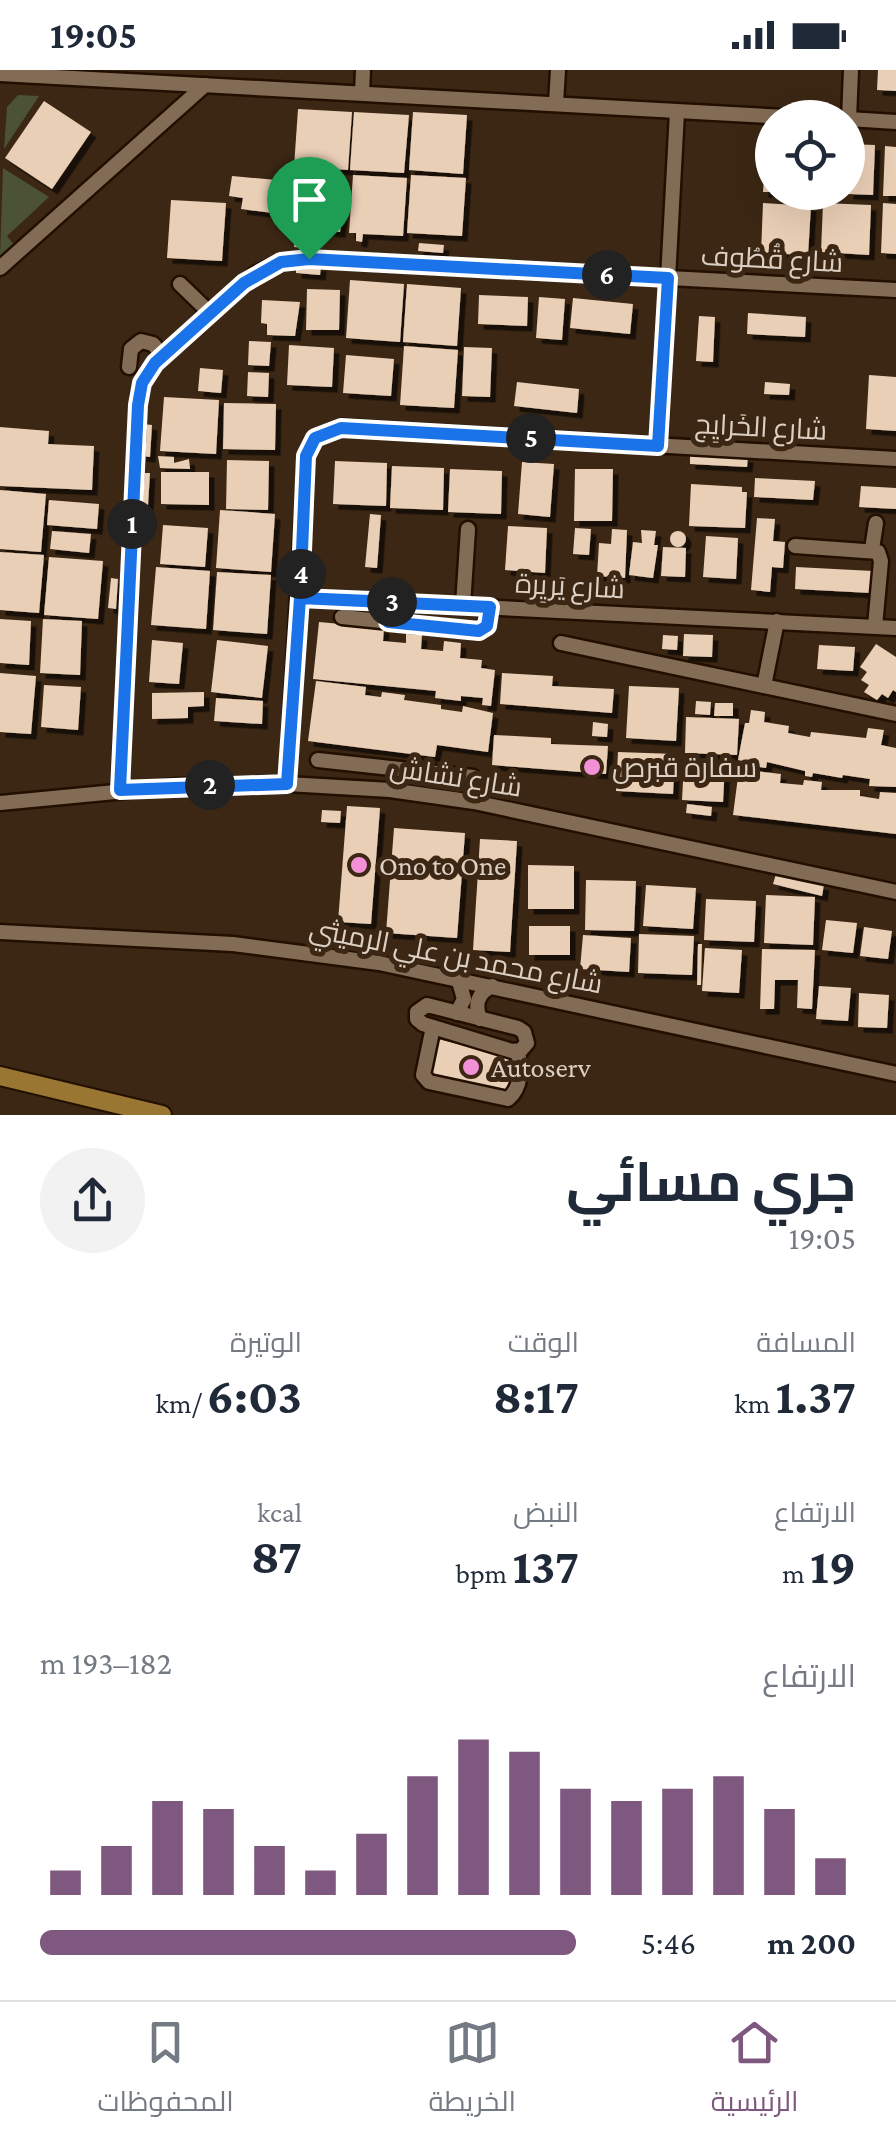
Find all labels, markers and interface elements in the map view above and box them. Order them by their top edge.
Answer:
text: 19:05 [50,14,137,56]
map controls [755,100,865,210]
button: locate [755,100,865,210]
pin [267,157,352,260]
icon: arrive [282,172,337,227]
street label: شارع قُطُوف [700,239,844,281]
pin: 6 [582,250,632,300]
text: 6 [599,259,615,290]
street label: شارع الخَرايِج [694,408,828,449]
pin: 5 [506,413,556,463]
text: 5 [524,422,538,453]
pin: 1 [107,499,157,549]
text: 1 [127,508,137,539]
pin: 4 [276,549,326,599]
text: 4 [293,558,309,589]
street label: شارع يَريِرة [514,568,626,608]
pin: 3 [367,577,417,627]
text: 3 [385,586,399,617]
street label: شارع نشاش [387,751,524,806]
place label: سفارة قبرص [612,752,757,784]
marker: سفارة قبرص [581,756,603,778]
pin: 2 [185,760,235,810]
text: 2 [203,769,217,800]
place label: Ono to One [379,850,506,881]
marker: Ono to One [348,854,370,876]
street label: شارع محمد بن علي الرميثي [306,912,605,1006]
place label: Autoserv [491,1052,592,1083]
marker: Autoserv [460,1056,482,1078]
button: share [40,1148,145,1253]
text: جري مسائي [566,1152,856,1213]
text: 19:05 [789,1220,856,1256]
text: الوتيرة [230,1327,302,1358]
text: الوقت [508,1327,579,1358]
text: المسافة [756,1327,856,1358]
text: 6:03 [207,1368,302,1424]
text: 8:17 [493,1368,579,1424]
text: 1.37 [775,1368,856,1424]
text: /km [156,1388,207,1419]
text: km [734,1388,775,1419]
text: kcal [257,1497,302,1528]
text: النبض [513,1497,579,1528]
text: الارتفاع [774,1497,856,1528]
text: 87 [251,1528,302,1584]
text: 137 [512,1538,579,1594]
text: 19 [810,1538,856,1594]
text: bpm [456,1558,512,1589]
text: m [782,1558,810,1589]
text: 182–193 m [40,1645,172,1681]
text: الارتفاع [762,1658,856,1694]
text: 5:46 [641,1925,696,1961]
text: 200 m [768,1925,856,1961]
tab: المحفوظات [97,2015,234,2127]
tab: الخريطة [429,2015,516,2127]
tab: الرئيسية [711,2015,799,2127]

